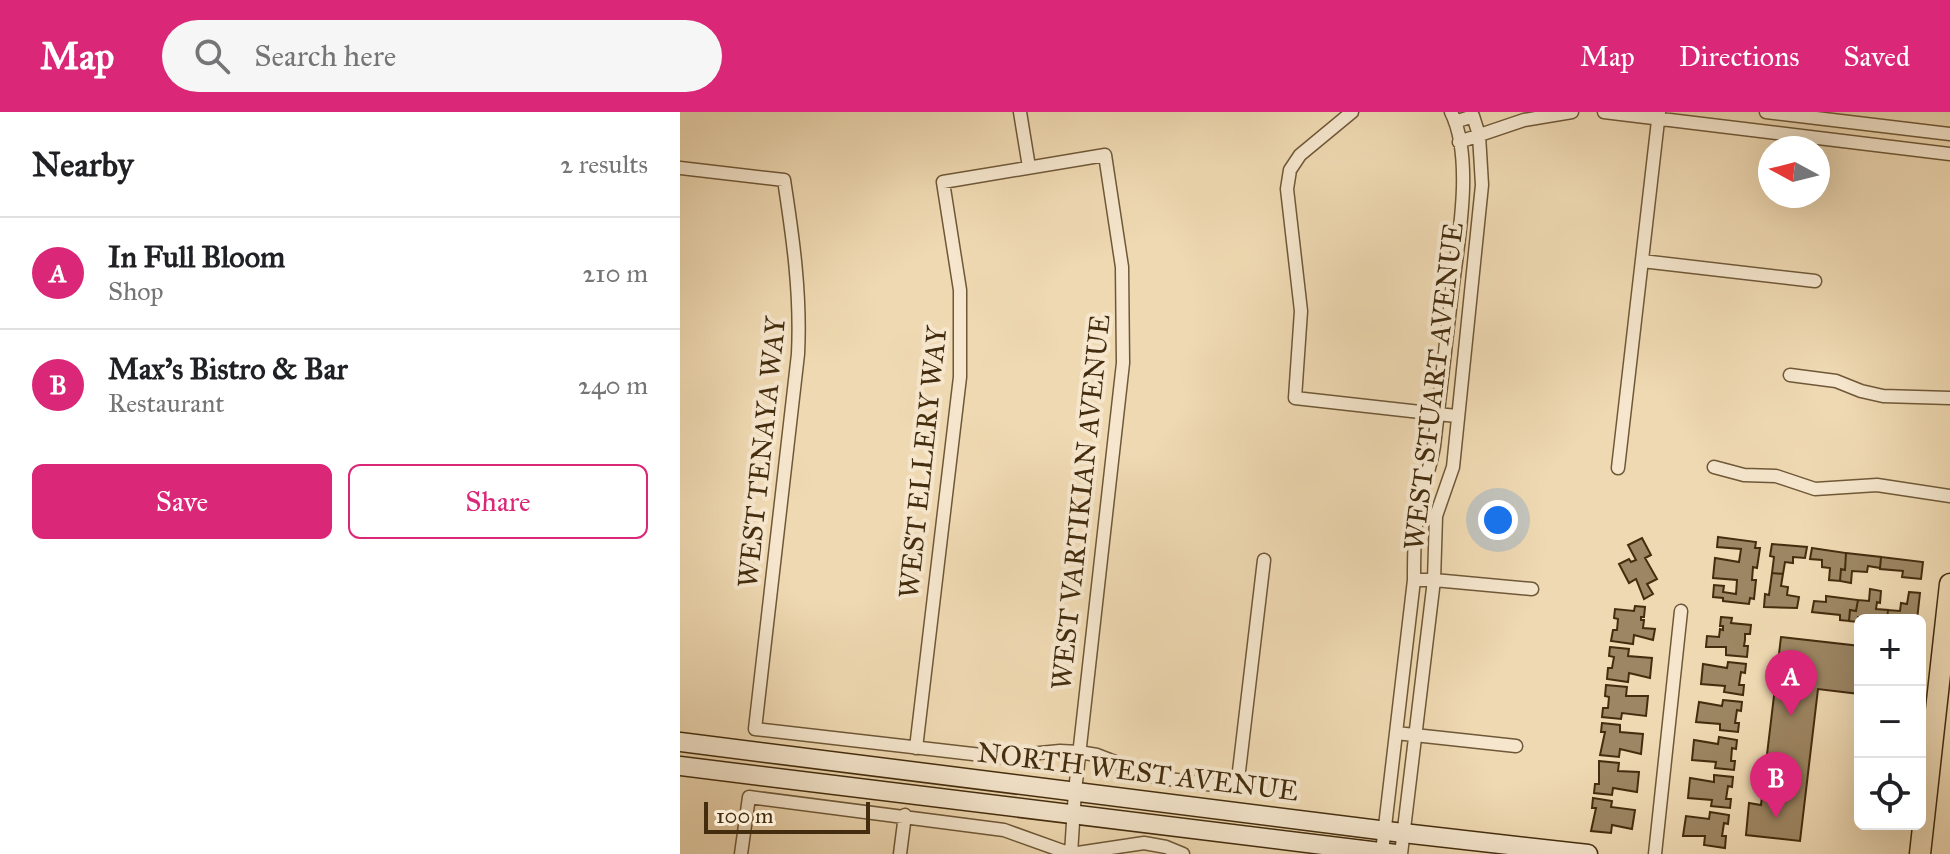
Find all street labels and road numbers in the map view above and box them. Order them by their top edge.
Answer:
street label: WEST STUART AVENUE [1396,220,1471,552]
street label: WEST VARTIKIAN AVENUE [1043,312,1118,692]
street label: WEST TENAYA WAY [730,314,793,589]
street label: WEST ELLERY WAY [891,323,954,600]
street label: NORTH WEST AVENUE [975,734,1301,809]

